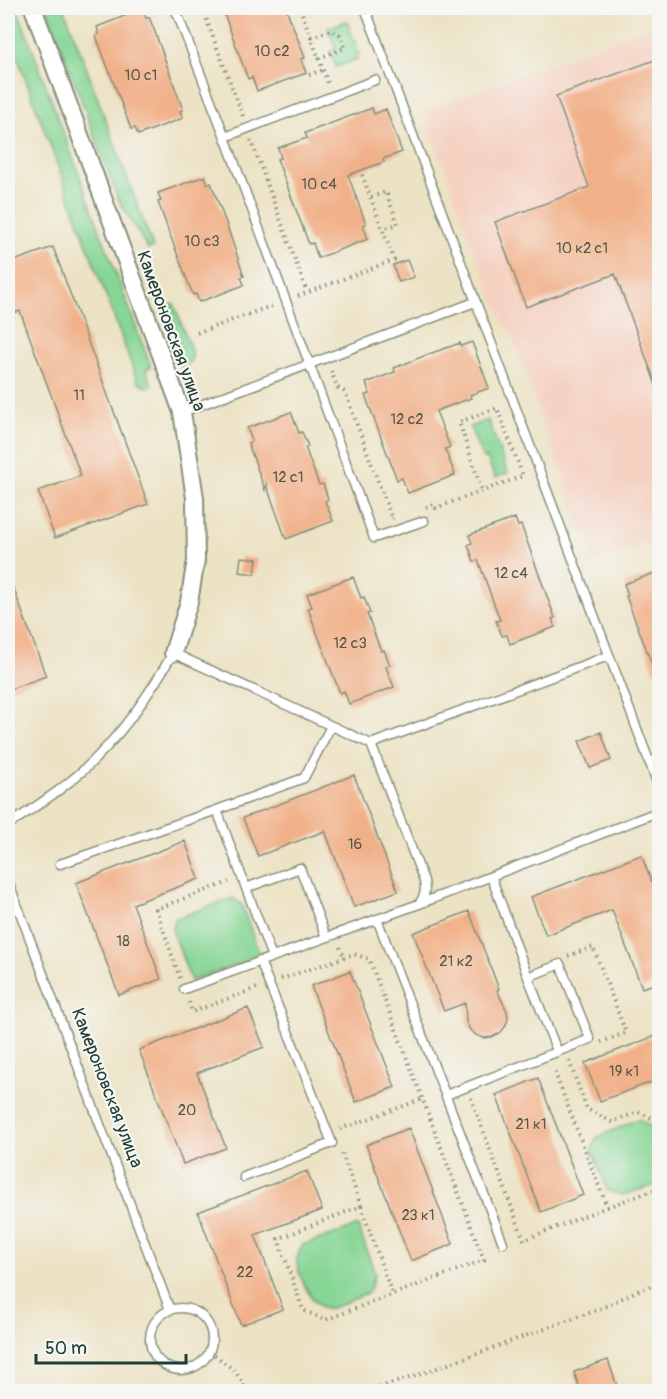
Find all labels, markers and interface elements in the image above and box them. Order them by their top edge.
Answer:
house number: 10 с2 [254,42,290,61]
house number: 10 с1 [125,66,157,85]
house number: 10 с4 [301,175,337,194]
house number: 10 с3 [184,232,220,251]
house number: 10 к2 с1 [556,239,608,258]
street label: Камероновская улица [131,248,211,414]
house number: 11 [73,386,85,405]
house number: 12 с2 [390,410,424,429]
house number: 12 с1 [273,468,304,487]
house number: 12 с4 [494,564,528,583]
house number: 12 с3 [333,634,367,653]
house number: 16 [348,835,362,854]
house number: 18 [116,932,130,951]
house number: 21 к2 [439,952,473,971]
street label: Камероновская улица [66,1005,148,1171]
house number: 19 к1 [609,1062,639,1081]
house number: 20 [178,1101,196,1120]
house number: 21 к1 [515,1115,547,1134]
house number: 23 к1 [401,1206,435,1225]
house number: 22 [237,1263,253,1282]
scale bar [36,1327,186,1365]
text: 50 m [45,1337,87,1360]

